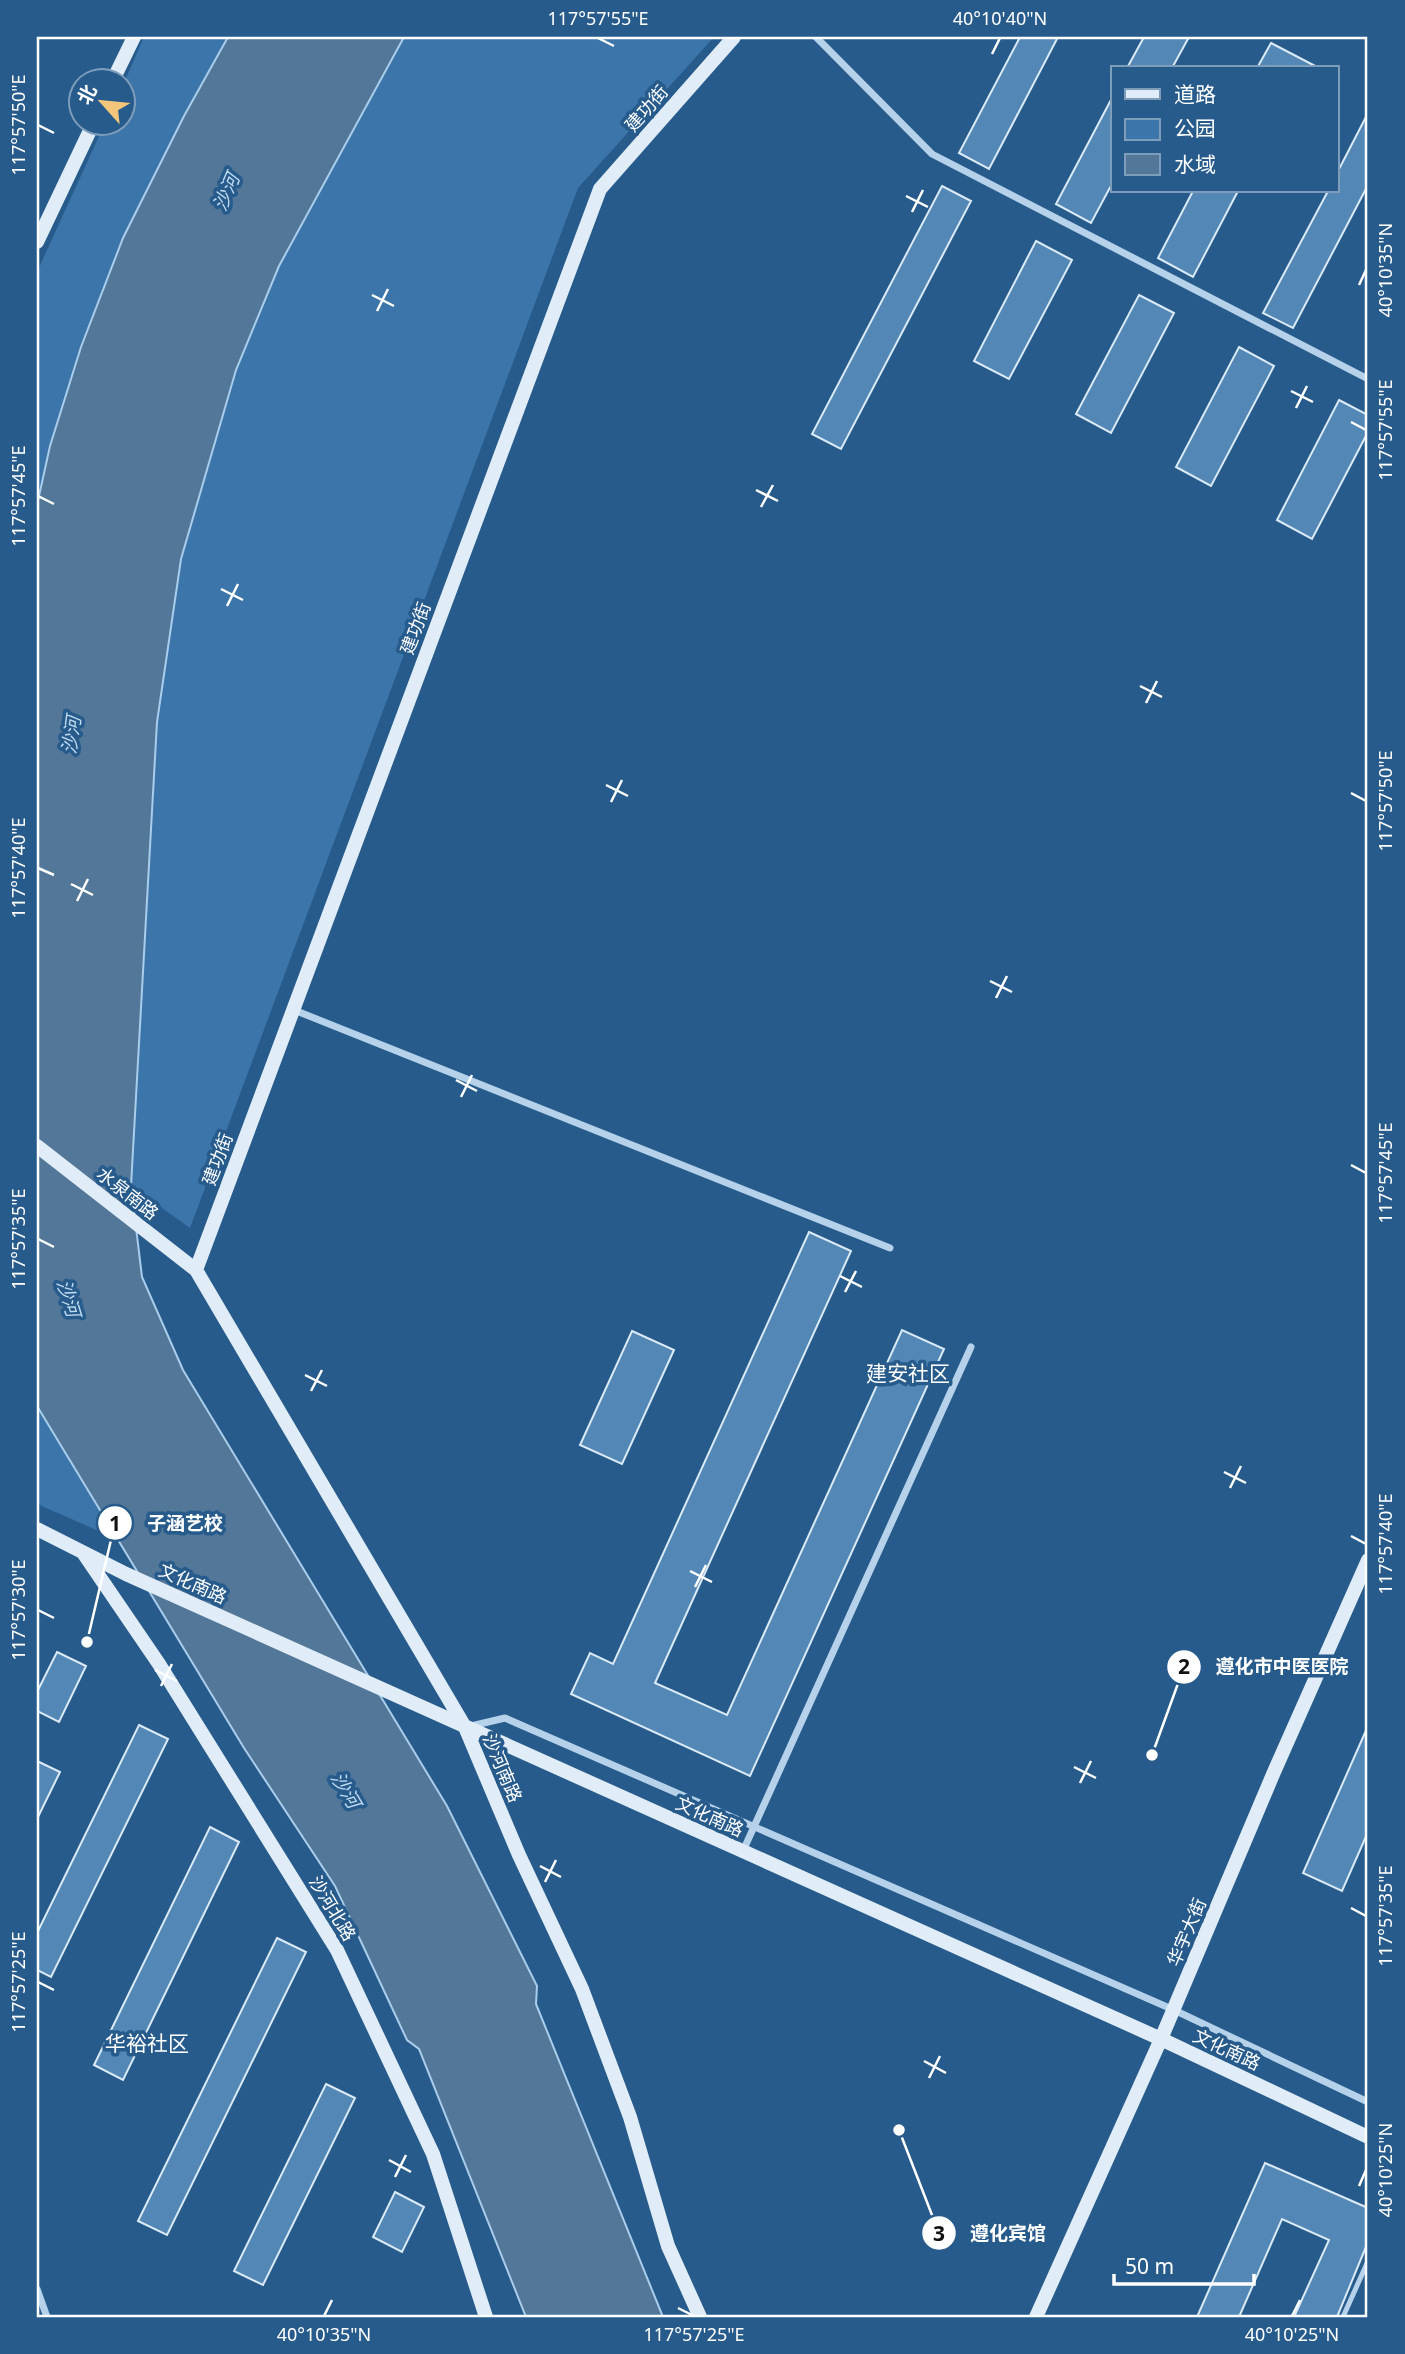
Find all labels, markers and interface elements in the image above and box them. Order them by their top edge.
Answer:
text: 117°57'55"E [547,6,649,30]
text: 40°10'40"N [953,6,1047,30]
north arrow [66,66,136,136]
legend [1111,66,1338,192]
text: 117°57'50"E [6,74,30,176]
text: 北 [71,80,103,109]
street label: 建功街 [619,80,673,136]
text: 道路 [1174,80,1216,108]
text: 公园 [1174,114,1216,142]
text: 水域 [1174,150,1216,178]
water label: 沙河 [207,166,247,215]
text: 40°10'35"N [1373,223,1397,317]
text: 117°57'55"E [1373,379,1397,481]
text: 117°57'45"E [6,445,30,547]
street label: 建功街 [394,599,436,657]
water label: 沙河 [55,710,87,756]
text: 117°57'50"E [1373,750,1397,852]
text: 117°57'40"E [6,817,30,919]
text: 117°57'45"E [1373,1122,1397,1224]
street label: 建功街 [196,1130,238,1188]
street label: 水泉南路 [92,1161,164,1225]
text: 117°57'35"E [6,1188,30,1290]
water label: 沙河 [51,1276,88,1324]
district label: 建安社区 [866,1359,950,1387]
text: 117°57'40"E [1373,1493,1397,1595]
callout: 子涵艺校 [98,1503,237,1543]
text: 1 [109,1509,121,1537]
text: 子涵艺校 [147,1510,223,1536]
street label: 文化南路 [155,1557,231,1609]
text: 117°57'30"E [6,1559,30,1661]
callout: 遵化市中医医院 [1167,1647,1363,1687]
text: 2 [1178,1652,1190,1680]
text: 遵化市中医医院 [1215,1653,1349,1679]
street label: 沙河南路 [478,1730,528,1806]
water label: 沙河 [325,1767,369,1816]
street label: 文化南路 [672,1790,748,1842]
text: 117°57'35"E [1373,1865,1397,1967]
street label: 沙河北路 [304,1871,362,1945]
street label: 华宇大街 [1161,1894,1211,1970]
text: 117°57'25"E [6,1931,30,2033]
street label: 文化南路 [1189,2023,1265,2075]
district label: 华裕社区 [105,2029,189,2057]
text: 40°10'25"N [1373,2123,1397,2217]
callout: 遵化宾馆 [921,2213,1060,2253]
text: 3 [933,2219,945,2247]
text: 遵化宾馆 [970,2220,1046,2246]
scale bar [1114,2242,1254,2286]
text: 50 m [1125,2252,1174,2280]
text: 40°10'35"N [277,2322,371,2346]
text: 117°57'25"E [643,2322,745,2346]
text: 40°10'25"N [1245,2322,1339,2346]

